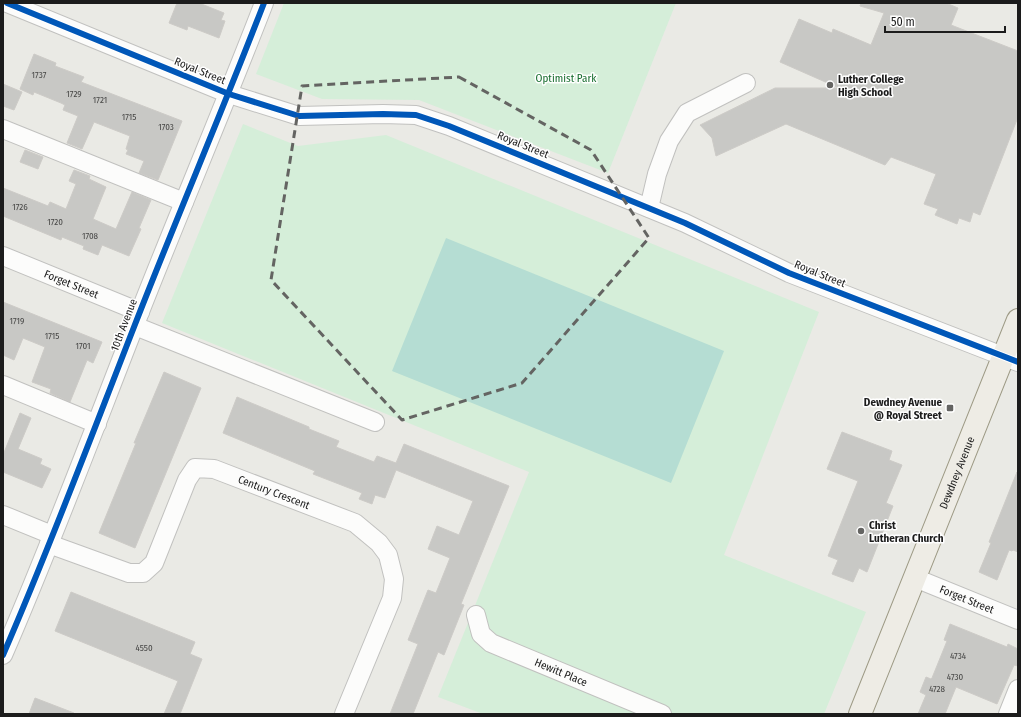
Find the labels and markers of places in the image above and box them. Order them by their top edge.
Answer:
place label: Luther College High School [838,73,904,99]
marker: Luther College High School [825,80,835,90]
place label: Dewdney Avenue @ Royal Street [864,396,942,422]
marker: Dewdney Avenue @ Royal Street [945,403,955,413]
place label: Christ Lutheran Church [869,519,944,545]
marker: Christ Lutheran Church [856,526,866,536]

